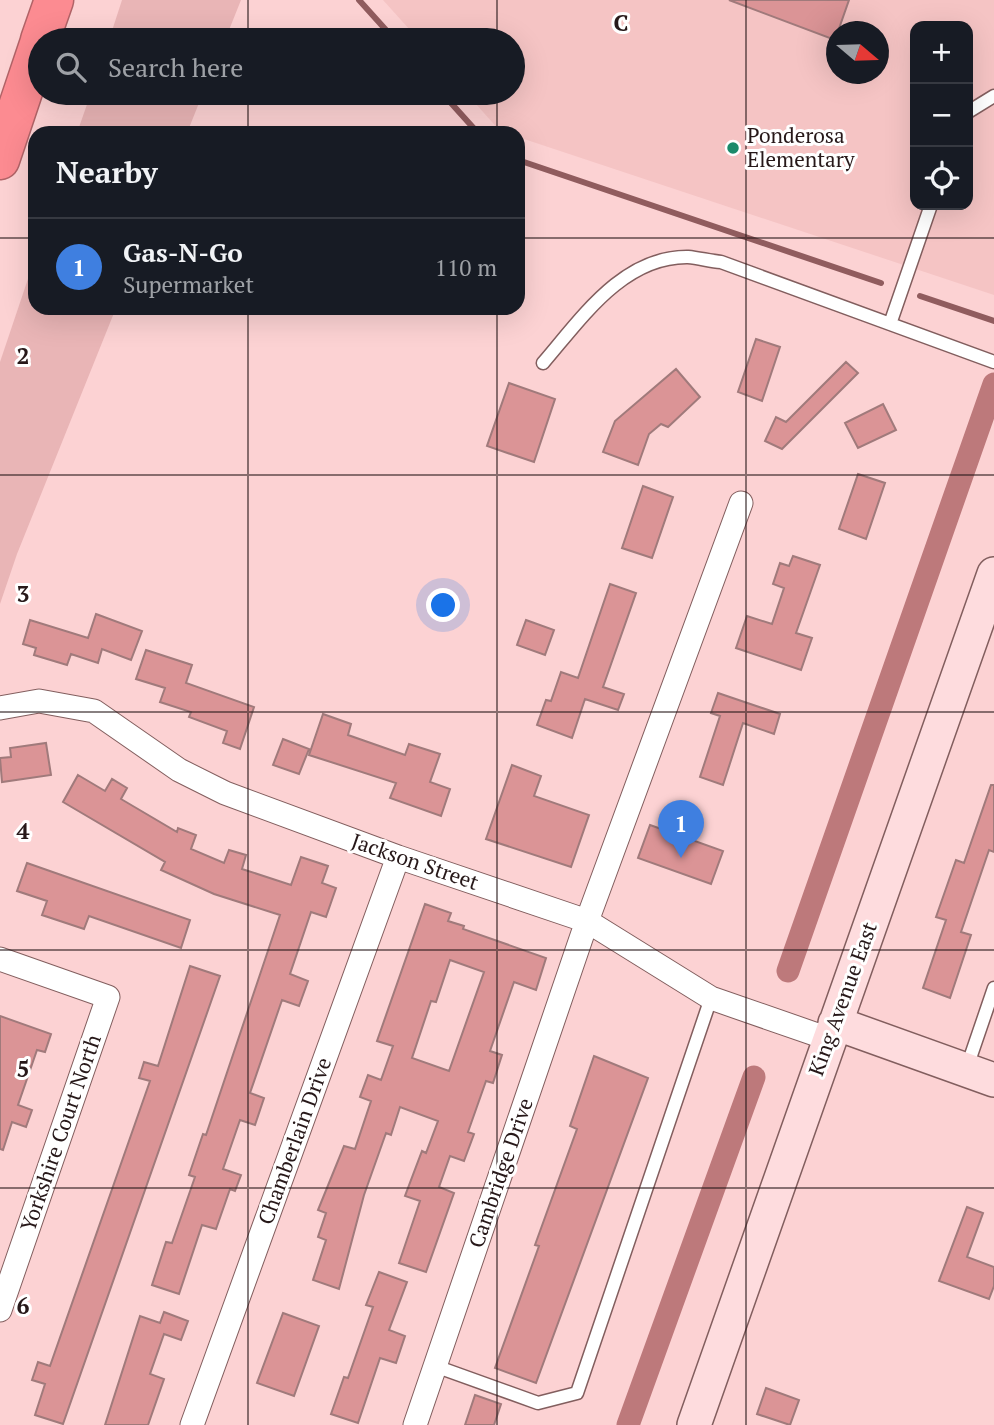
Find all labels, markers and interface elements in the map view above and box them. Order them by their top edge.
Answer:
text: C [614,7,629,38]
north arrow [826,21,889,84]
map controls [910,21,973,210]
button: + [910,21,973,84]
search box [28,28,525,105]
icon: search [52,48,90,86]
text: Search here [108,50,243,84]
button: − [910,84,973,147]
place label: Ponderosa Elementary [747,121,855,173]
marker: Ponderosa Elementary [725,140,741,156]
button: locate [910,147,973,210]
text: Nearby [56,152,158,192]
text: Gas-N-Go [123,235,243,269]
text: 1 [73,252,86,283]
text: 110 m [435,252,497,283]
text: Supermarket [123,269,254,300]
text: 2 [17,340,30,371]
text: 3 [17,578,30,609]
your location [426,588,460,622]
pin: 1 [658,800,704,858]
text: 4 [17,815,30,846]
street label: Jackson Street [348,826,483,896]
street label: King Avenue East [801,918,883,1079]
street label: Yorkshire Court North [13,1031,107,1235]
text: 5 [17,1053,30,1084]
street label: Chamberlain Drive [251,1053,337,1228]
street label: Cambridge Drive [461,1094,539,1251]
text: 6 [17,1290,30,1321]

